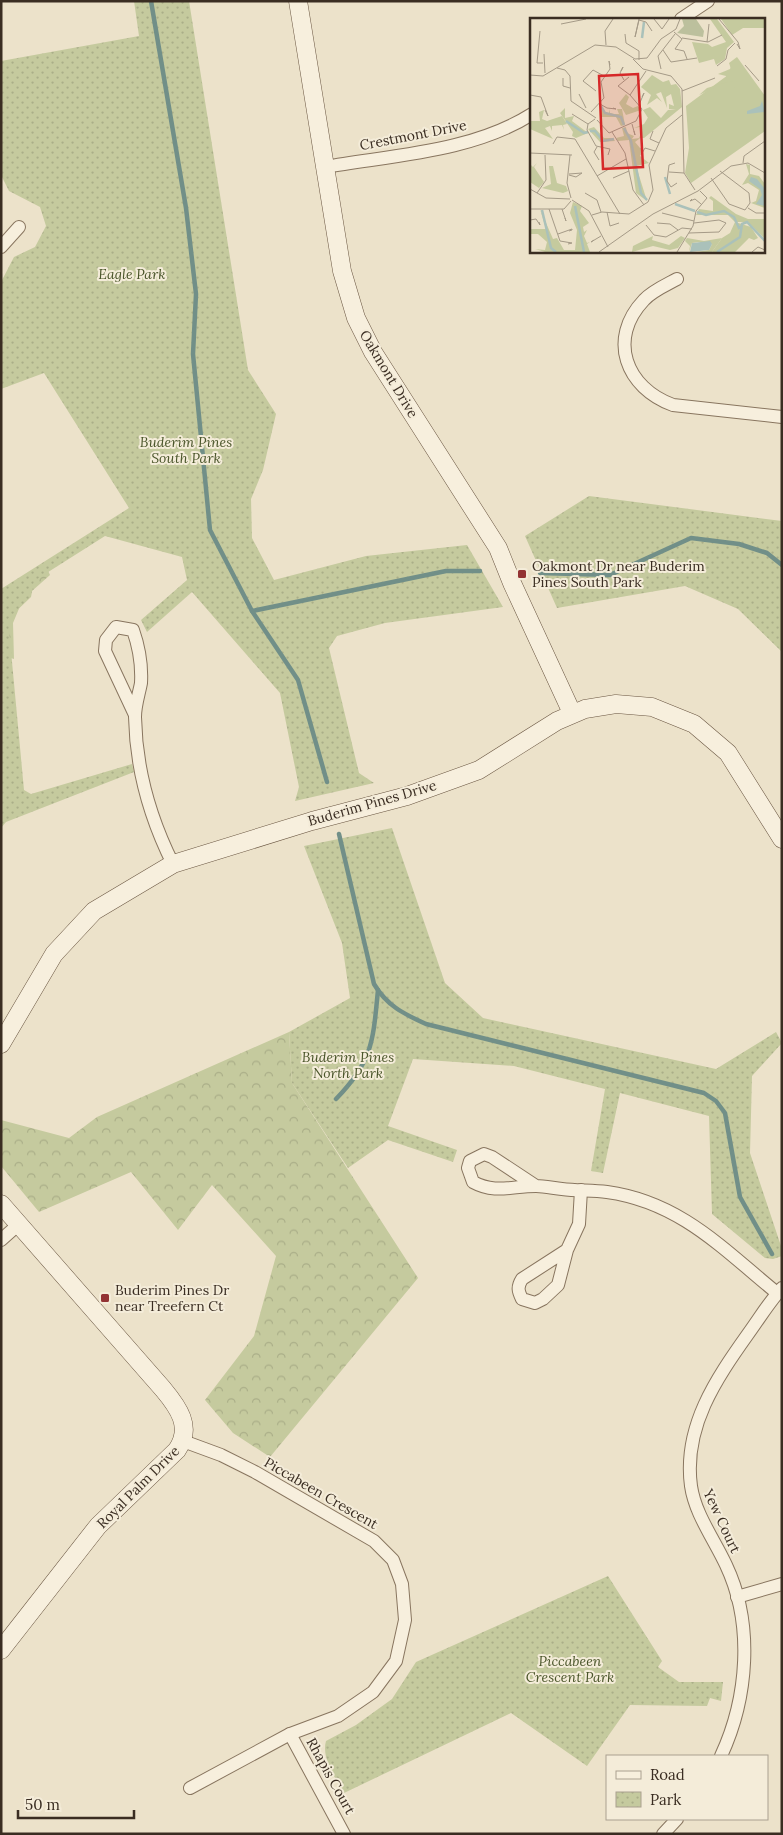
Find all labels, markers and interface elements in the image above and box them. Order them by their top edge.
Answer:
inset map [530,18,766,252]
street label: Crestmont Drive [358,116,468,154]
park label: Eagle Park [98,265,166,283]
street label: Oakmont Drive [356,327,422,421]
park label: Buderim Pines South Park [140,433,232,467]
place label: Oakmont Dr near Buderim Pines South Park [532,557,705,591]
marker: Oakmont Dr near Buderim Pines South Park [516,568,528,580]
street label: Buderim Pines Drive [306,776,439,830]
park label: Buderim Pines North Park [302,1048,394,1082]
place label: Buderim Pines Dr near Treefern Ct [115,1281,229,1315]
marker: Buderim Pines Dr near Treefern Ct [99,1292,111,1304]
street label: Royal Palm Drive [93,1442,183,1532]
street label: Piccabeen Crescent [261,1453,382,1533]
street label: Yew Court [699,1485,745,1556]
park label: Piccabeen Crescent Park [526,1652,614,1686]
street label: Rhapis Court [303,1735,360,1818]
legend [606,1755,768,1820]
text: Road [650,1765,685,1784]
scale bar [18,1788,134,1820]
text: Park [650,1790,681,1809]
text: 50 m [25,1795,60,1814]

